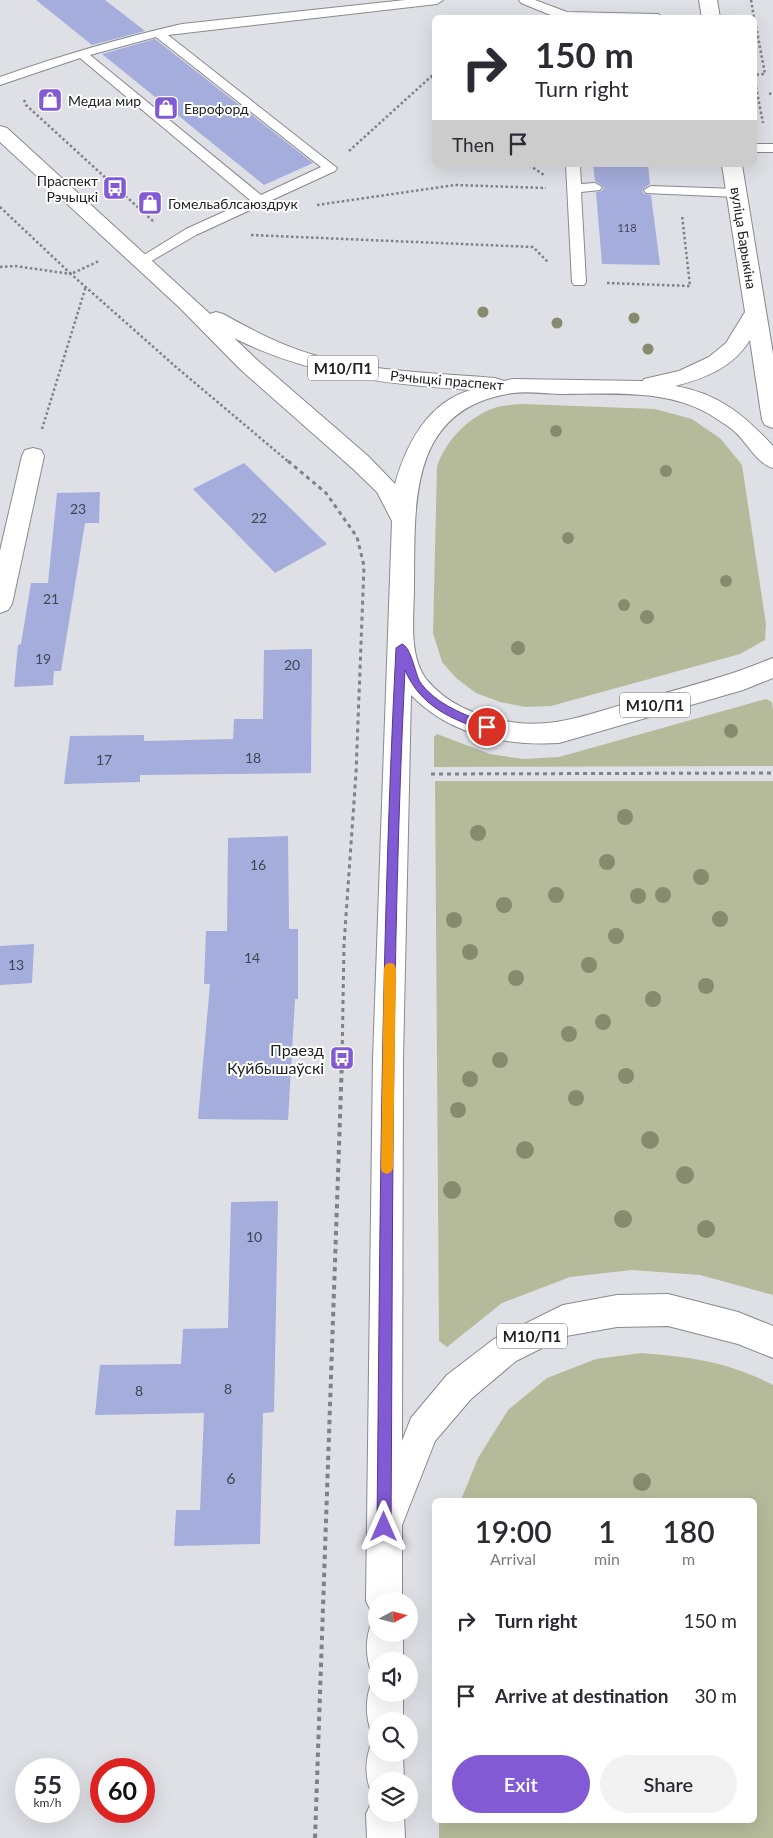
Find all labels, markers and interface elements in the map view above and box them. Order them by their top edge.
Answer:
text: 150 m [535,33,634,75]
icon: right [452,35,517,100]
text: Turn right [535,75,629,102]
shop icon: Медиа мир [37,87,63,113]
place label: Медиа мир [68,92,141,109]
shop icon: Еврофорд [153,95,179,121]
place label: Еврофорд [184,100,249,117]
icon: arrive [504,130,532,158]
text: Then [452,133,494,156]
place label: Праспект Рэчыцкі [37,172,98,205]
bus stop icon: Праспект Рэчыцкі [102,175,128,201]
street label: вуліца Барыкіна [728,186,760,290]
shop icon: Гомельаблсаюздрук [137,190,163,216]
place label: Гомельаблсаюздрук [168,195,299,212]
house number: 118 [617,221,637,234]
road number: М10/П1 [308,356,378,380]
street label: Рэчыцкі праспект [389,367,505,393]
house number: 23 [70,500,86,517]
house number: 22 [251,509,267,526]
house number: 21 [43,590,59,607]
house number: 19 [35,650,51,667]
house number: 20 [284,656,300,673]
road number: М10/П1 [620,692,690,718]
pin [466,706,508,748]
icon: arrive [473,713,501,741]
house number: 18 [245,749,261,766]
house number: 17 [96,751,112,768]
house number: 16 [250,856,266,873]
house number: 14 [244,949,260,966]
house number: 13 [8,956,24,973]
place label: Праезд Куйбышаўскі [227,1040,324,1077]
bus stop icon: Праезд Куйбышаўскі [329,1045,355,1071]
house number: 10 [246,1228,262,1245]
road number: М10/П1 [497,1324,567,1348]
house number: 8 [224,1380,232,1397]
house number: 8 [135,1382,143,1399]
house number: 6 [226,1468,236,1487]
position arrow [357,1500,409,1552]
text: 19:00 [474,1513,552,1549]
text: 1 [598,1513,616,1549]
text: 180 [662,1513,715,1549]
text: Arrival [490,1549,536,1568]
text: min [594,1549,620,1568]
text: m [682,1549,695,1568]
north arrow [368,1592,418,1642]
map controls [368,1592,418,1822]
icon: right [452,1607,480,1635]
text: Turn right [495,1609,577,1632]
text: 150 m [683,1609,737,1632]
button: sound [368,1652,418,1702]
icon: arrive [452,1682,480,1710]
text: Arrive at destination [495,1684,668,1707]
text: 30 m [694,1684,737,1707]
button: search [368,1712,418,1762]
button: Exit [452,1755,590,1813]
button: Share [600,1755,737,1813]
speed limit sign: 60 [90,1758,155,1823]
text: 55 [33,1769,62,1799]
button: layers [368,1772,418,1822]
text: km/h [33,1795,62,1810]

